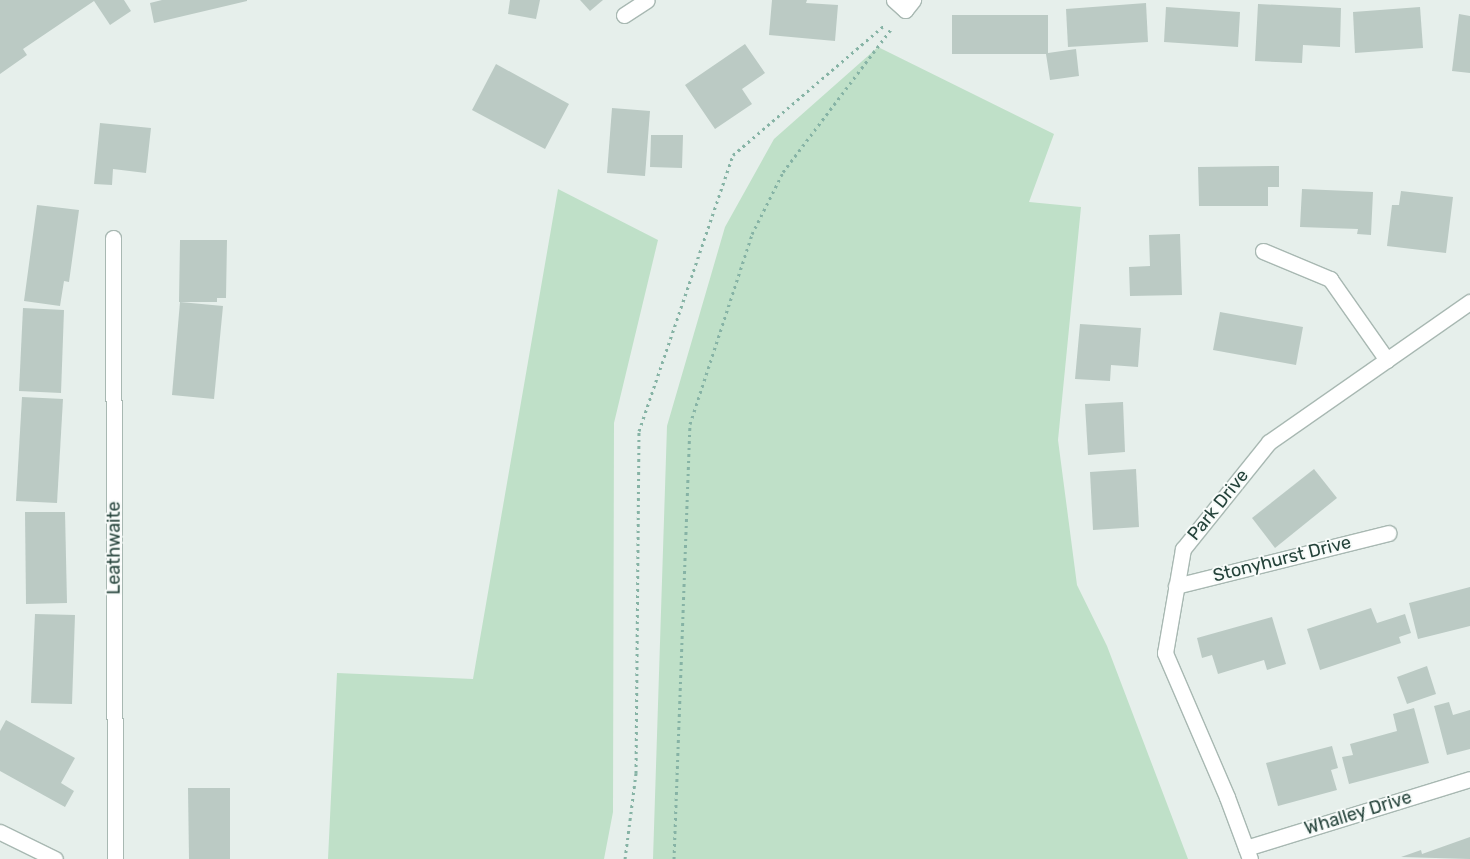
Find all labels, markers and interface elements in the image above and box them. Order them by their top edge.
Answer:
street label: Park Drive [1183,465,1253,545]
street label: Leathwaite [103,501,125,595]
street label: Stonyhurst Drive [1211,531,1353,587]
street label: Whalley Drive [1302,786,1414,840]

